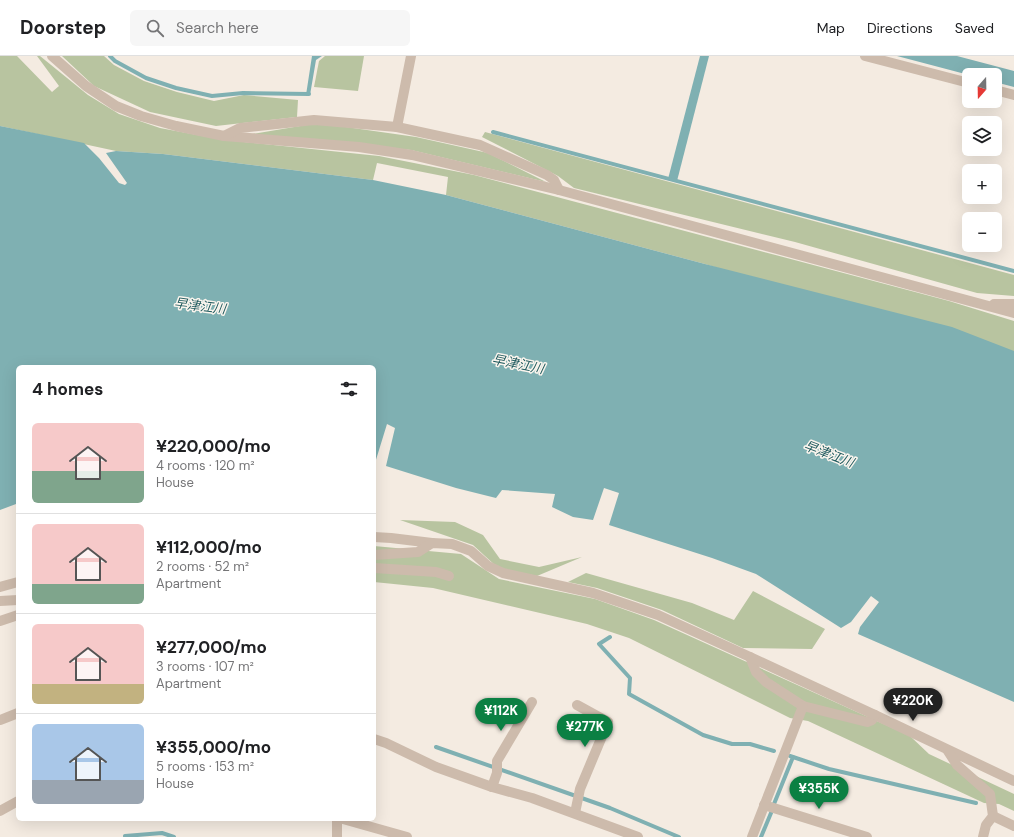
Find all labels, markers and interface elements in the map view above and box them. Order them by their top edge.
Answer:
search box [130,10,410,46]
text: Doorstep [20,15,106,40]
icon: search [144,17,166,39]
text: Search here [176,18,259,38]
text: Map [817,19,845,37]
text: Directions [867,19,933,37]
text: Saved [955,19,994,37]
north arrow [962,68,1002,108]
map controls [962,68,1002,252]
button: layers [962,116,1002,156]
button: + [962,164,1002,204]
button: − [962,212,1002,252]
water label: 早津江川 [173,294,229,318]
water label: 早津江川 [491,351,547,378]
text: 4 homes [32,378,103,400]
icon: filters [338,378,360,400]
text: ¥220,000/mo [156,435,271,457]
water label: 早津江川 [802,437,858,472]
icon: home [64,439,112,487]
text: 4 rooms · 120 m² [156,457,255,474]
text: House [156,474,194,491]
text: ¥112,000/mo [156,536,262,558]
icon: home [64,540,112,588]
text: 2 rooms · 52 m² [156,558,249,575]
text: Apartment [156,575,221,592]
text: ¥277,000/mo [156,636,267,658]
icon: home [64,640,112,688]
text: 3 rooms · 107 m² [156,658,254,675]
text: Apartment [156,675,221,692]
pin: ¥220K [885,688,941,722]
text: ¥220K [892,692,934,709]
pin: ¥112K [473,698,529,732]
text: ¥112K [484,702,518,719]
pin: ¥277K [557,714,613,748]
text: ¥277K [566,718,604,735]
text: ¥355,000/mo [156,736,271,758]
icon: home [64,740,112,788]
text: 5 rooms · 153 m² [156,758,254,775]
text: House [156,775,194,792]
pin: ¥355K [791,776,847,810]
text: ¥355K [799,780,839,797]

